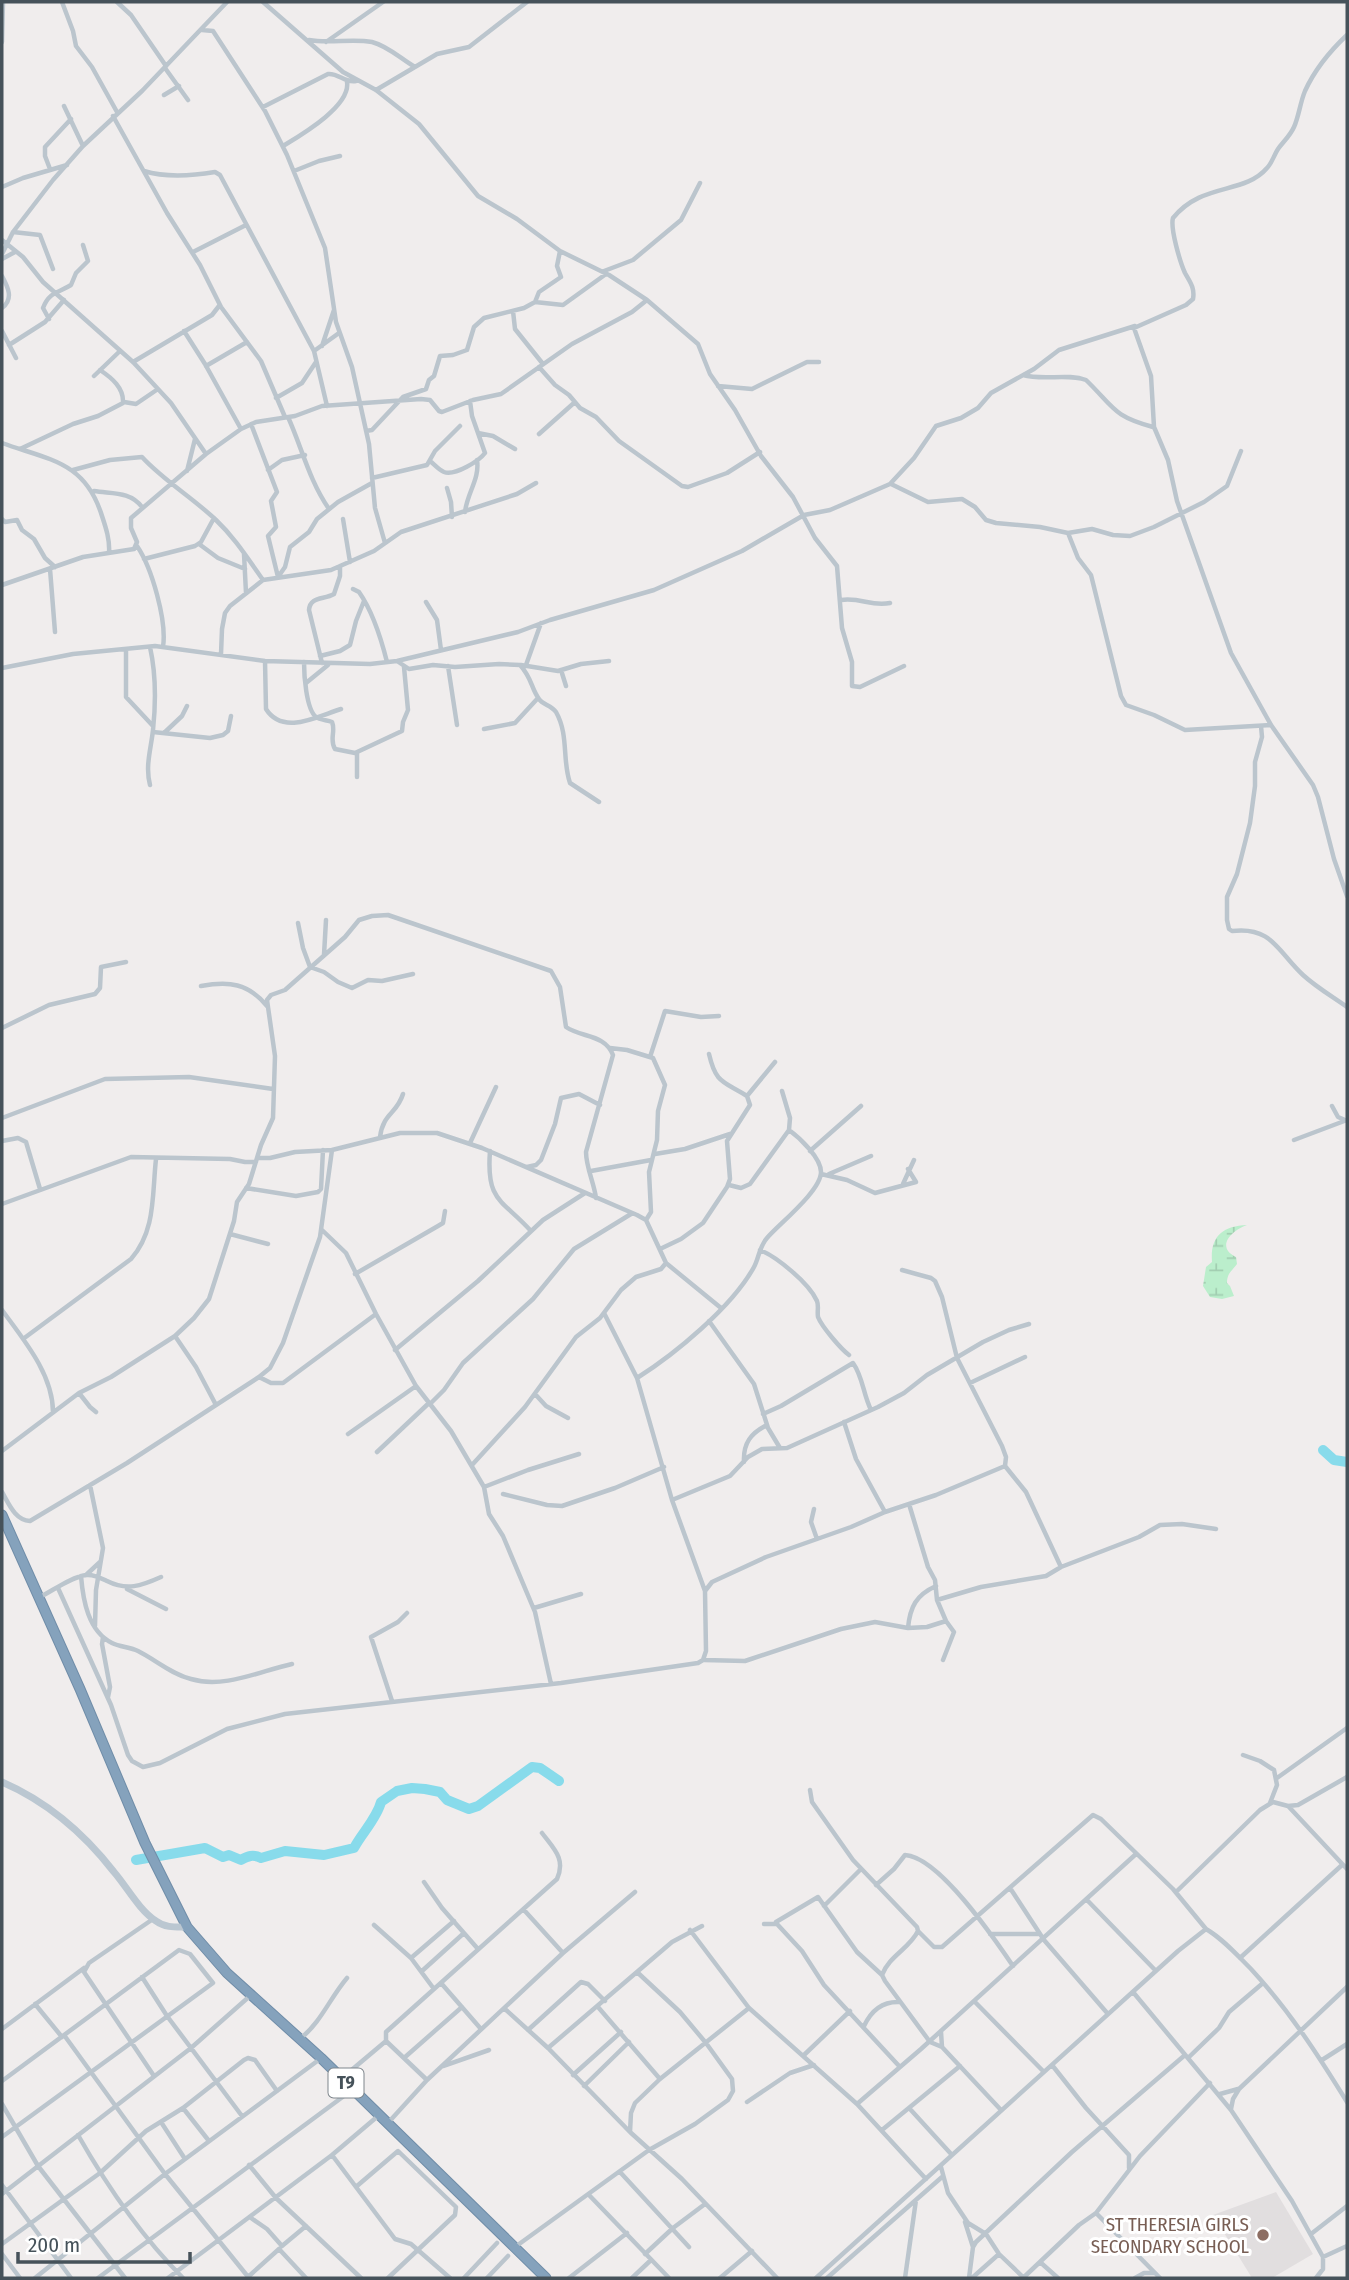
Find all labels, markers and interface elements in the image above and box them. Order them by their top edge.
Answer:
road number: T9 [328,2068,364,2098]
place label: ST THERESIA GIRLS SECONDARY SCHOOL [1091,2213,1250,2258]
scale bar [18,2220,189,2264]
marker: ST THERESIA GIRLS SECONDARY SCHOOL [1255,2227,1271,2243]
text: 200 m [28,2232,80,2258]

